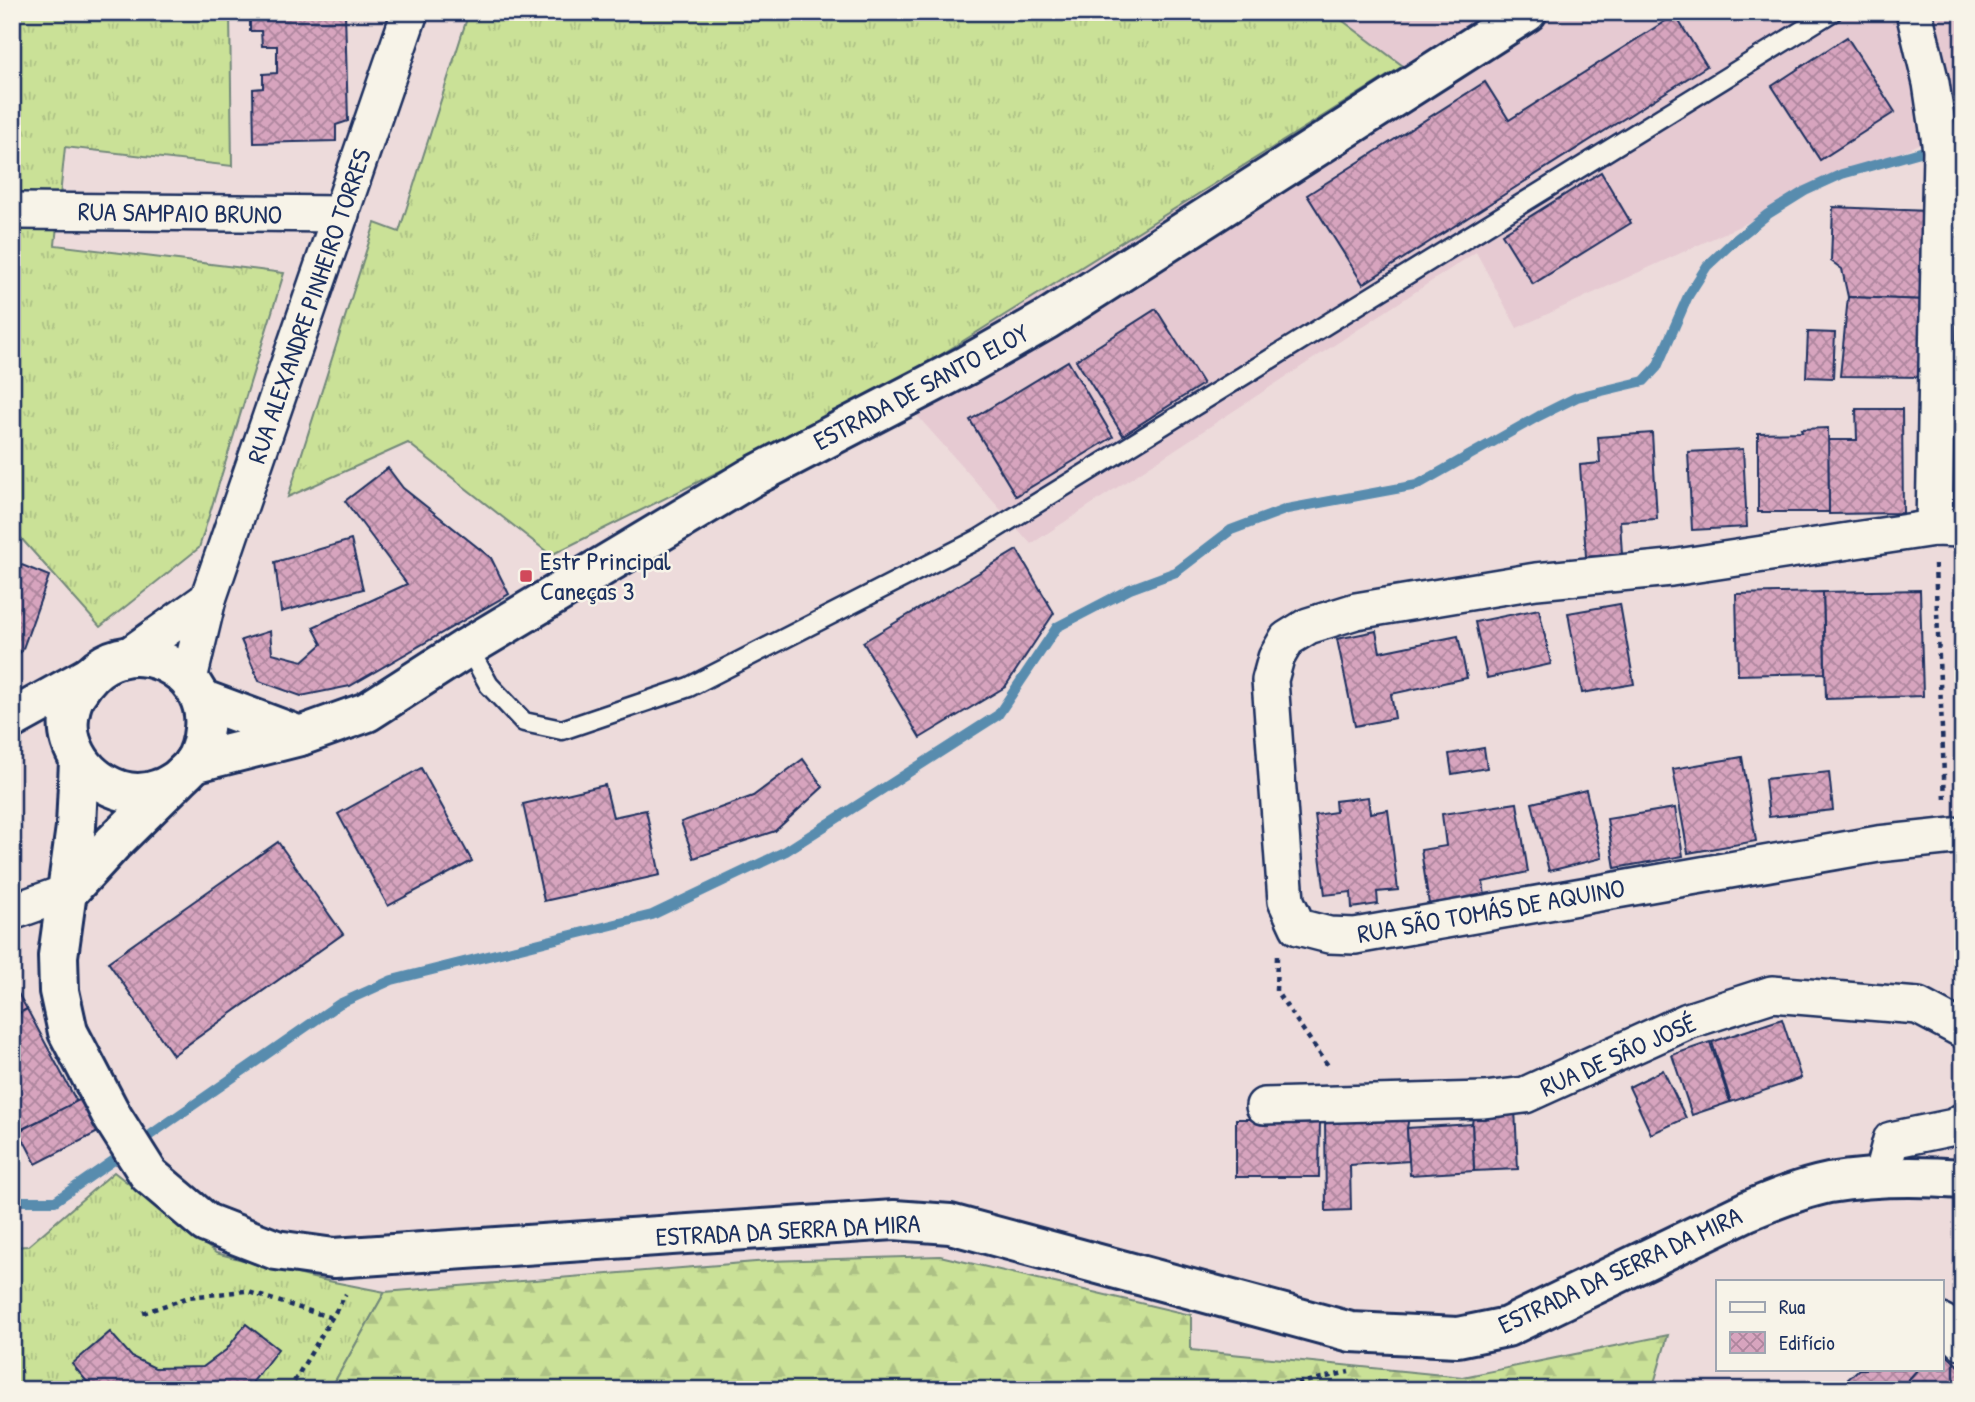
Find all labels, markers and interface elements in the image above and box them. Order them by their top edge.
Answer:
street label: RUA ALEXANDRE PINHEIRO TORRES [238,144,379,468]
street label: RUA SAMPAIO BRUNO [78,193,282,232]
street label: ESTRADA DE SANTO ELOY [807,315,1035,458]
place label: Estr Principal Caneças 3 [540,543,671,608]
marker: Estr Principal Caneças 3 [518,568,534,584]
street label: RUA SÃO TOMÁS DE AQUINO [1355,870,1627,951]
street label: RUA DE SÃO JOSÉ [1534,1004,1702,1105]
street label: ESTRADA DA SERRA DA MIRA [1492,1198,1748,1341]
street label: ESTRADA DA SERRA DA MIRA [655,1205,921,1254]
legend [1716,1280,1944,1370]
text: Rua [1779,1292,1805,1321]
text: Edifício [1779,1328,1835,1357]

